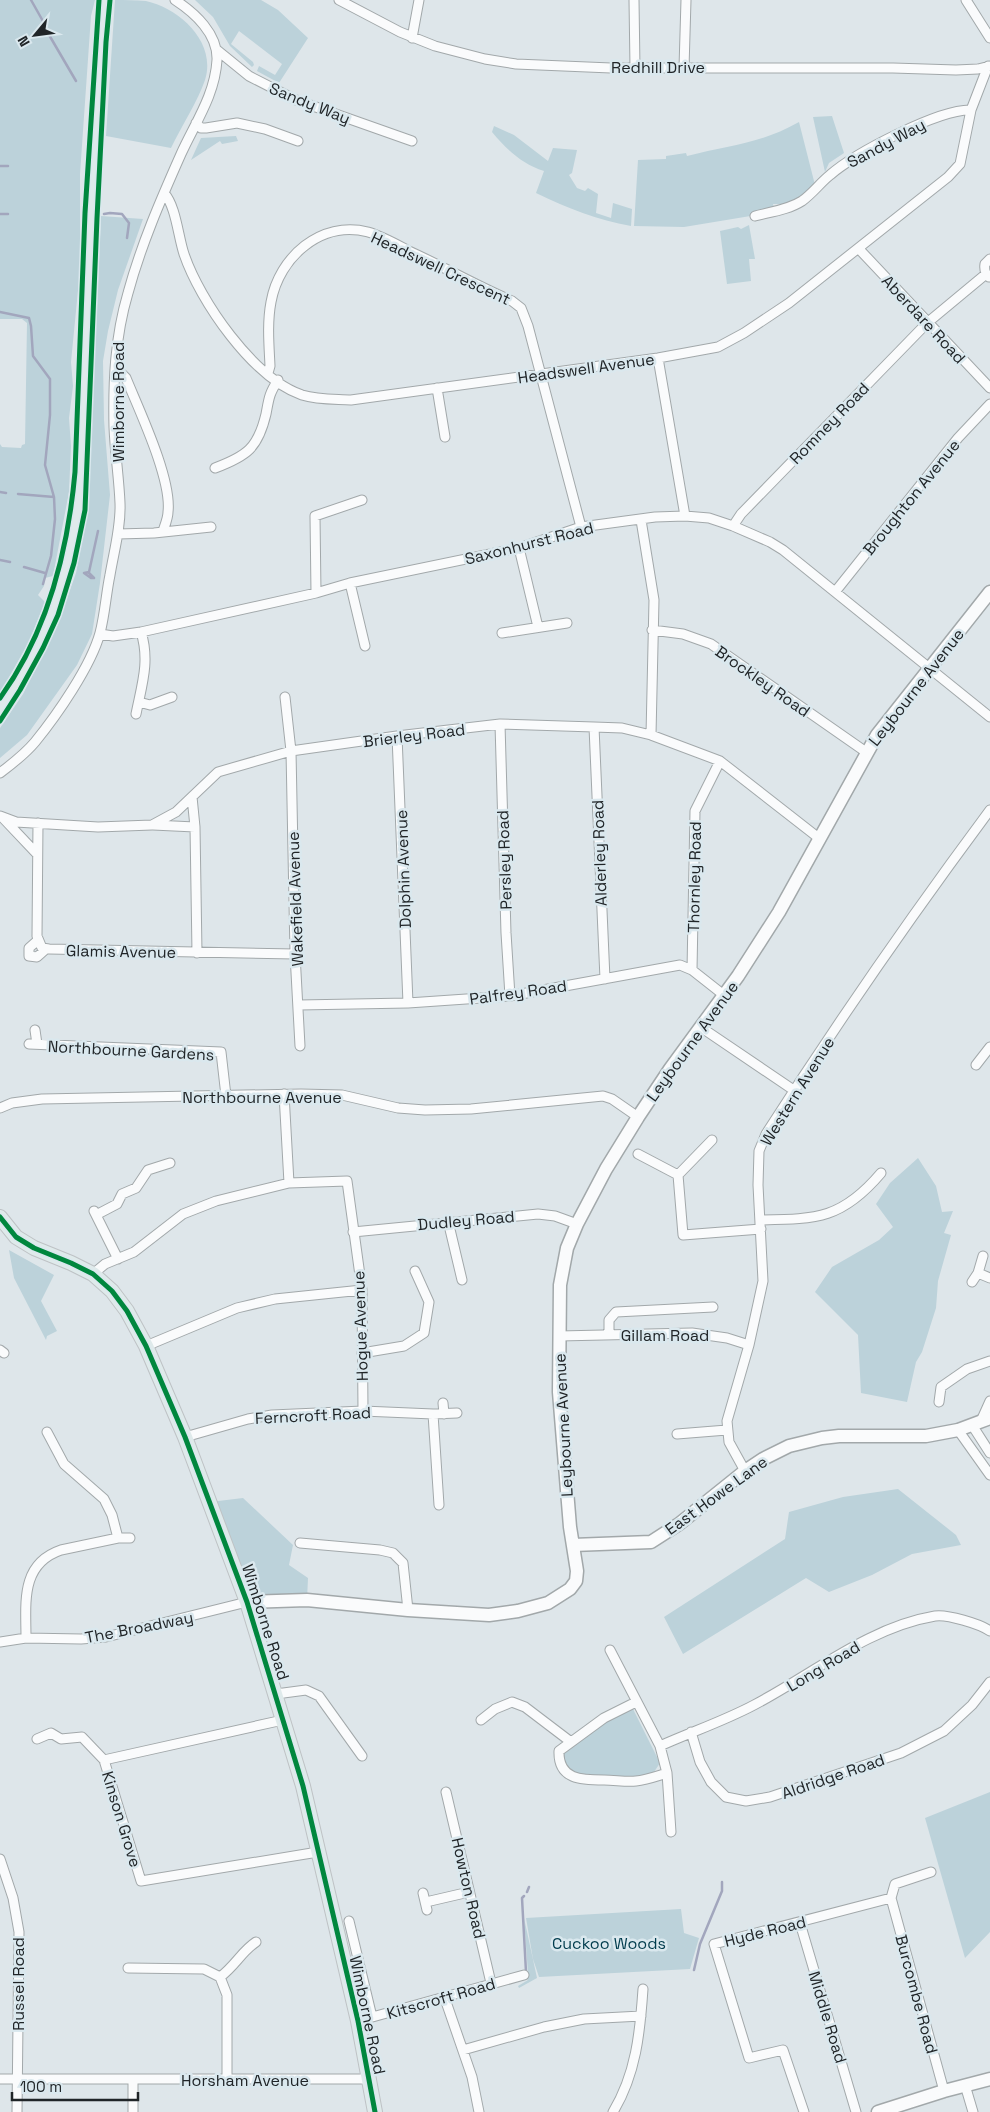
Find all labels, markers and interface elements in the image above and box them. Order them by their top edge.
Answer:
north arrow [10,10,60,60]
text: N [13,33,34,50]
street label: Redhill Drive [611,57,705,78]
street label: Sandy Way [266,78,353,129]
street label: Sandy Way [844,114,929,173]
street label: Headswell Crescent [368,227,514,310]
street label: Aberdare Road [877,271,970,368]
street label: Wimborne Road [108,342,129,462]
street label: Headswell Avenue [516,348,656,388]
street label: Romney Road [785,378,874,469]
street label: Broughton Avenue [858,435,965,560]
street label: Saxonhurst Road [463,517,596,570]
street label: Leybourne Avenue [864,624,969,750]
street label: Brockley Road [711,641,814,722]
street label: Brierley Road [362,719,466,752]
street label: Alderley Road [587,799,612,907]
street label: Dolphin Avenue [391,809,416,929]
street label: Persley Road [492,810,517,910]
street label: Thornley Road [683,821,706,933]
street label: Wakefield Avenue [283,831,308,967]
street label: Glamis Avenue [66,940,176,963]
street label: Palfrey Road [468,975,568,1010]
street label: Leybourne Avenue [642,977,743,1106]
street label: Western Avenue [756,1033,839,1150]
street label: Northbourne Gardens [47,1036,215,1065]
street label: Northbourne Avenue [182,1087,342,1108]
street label: Dudley Road [417,1206,515,1235]
street label: Hogue Avenue [348,1270,373,1381]
street label: Gillam Road [621,1325,709,1346]
street label: Leybourne Avenue [549,1353,578,1497]
street label: Ferncroft Road [254,1402,372,1429]
street label: East Howe Lane [661,1451,772,1540]
street label: Wimborne Road [237,1562,294,1683]
street label: The Broadway [83,1607,195,1648]
street label: Long Road [783,1636,864,1697]
street label: Aldridge Road [779,1749,887,1804]
street label: Kinson Grove [97,1769,146,1870]
street label: Howton Road [447,1835,490,1941]
street label: Hyde Road [722,1911,808,1952]
street label: Burcombe Road [891,1932,943,2056]
park label: Cuckoo Woods [552,1933,666,1954]
street label: Russel Road [8,1937,29,2031]
street label: Wimborne Road [345,1954,390,2076]
street label: Middle Road [804,1969,851,2066]
street label: Kitscroft Road [384,1973,498,2024]
scale bar [12,2070,139,2102]
street label: Horsham Avenue [181,2070,309,2091]
text: 100 m [20,2077,62,2096]

